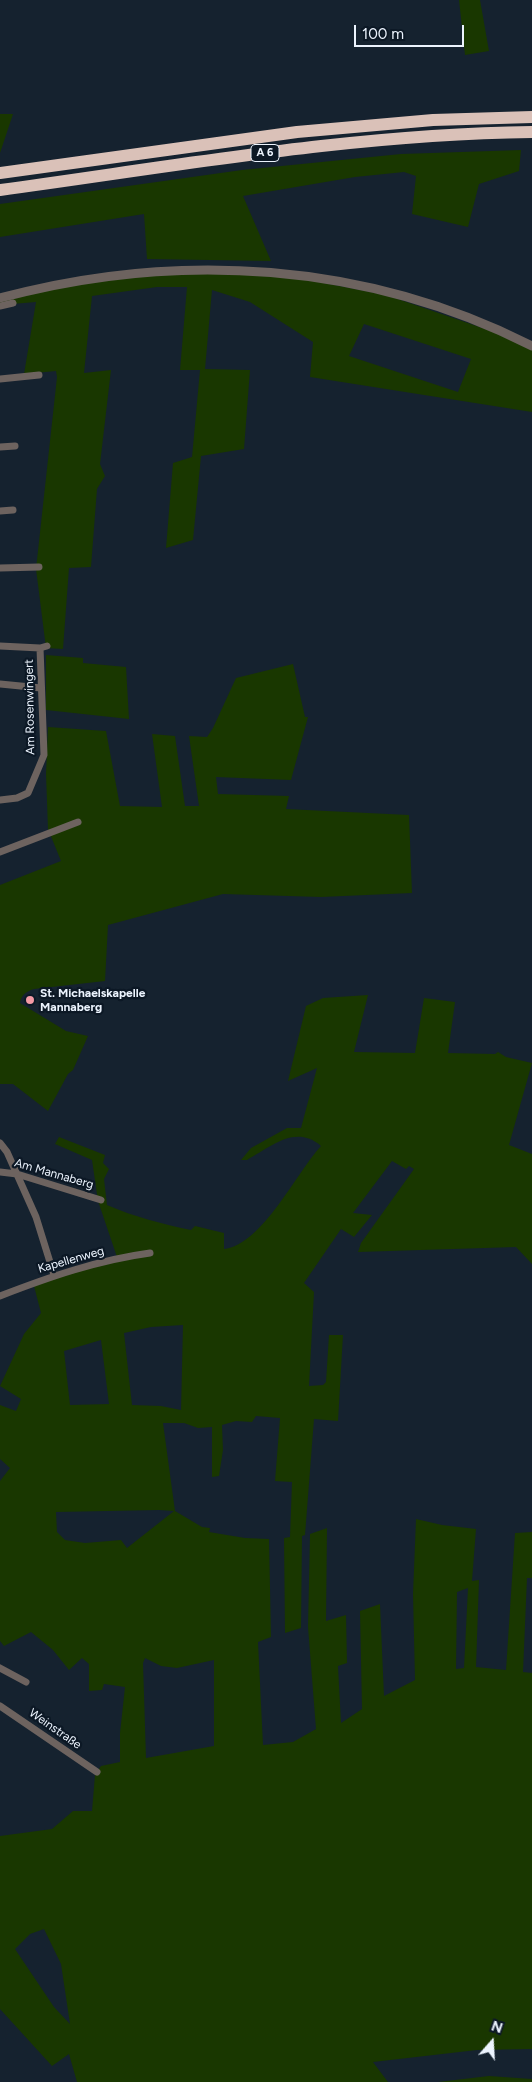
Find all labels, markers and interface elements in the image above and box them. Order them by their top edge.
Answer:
scale bar [357,15,467,47]
text: 100 m [362,25,404,43]
road number: A 6 [251,144,279,162]
street label: Am Rosenwingert [22,659,38,755]
place label: St. Michaelskapelle Mannaberg [40,986,145,1014]
marker: St. Michaelskapelle Mannaberg [24,994,36,1006]
street label: Am Mannaberg [13,1156,95,1192]
street label: Kapellenweg [36,1244,106,1276]
street label: Weinstraße [26,1706,84,1752]
north arrow [467,2017,517,2067]
text: N [489,2018,505,2037]

